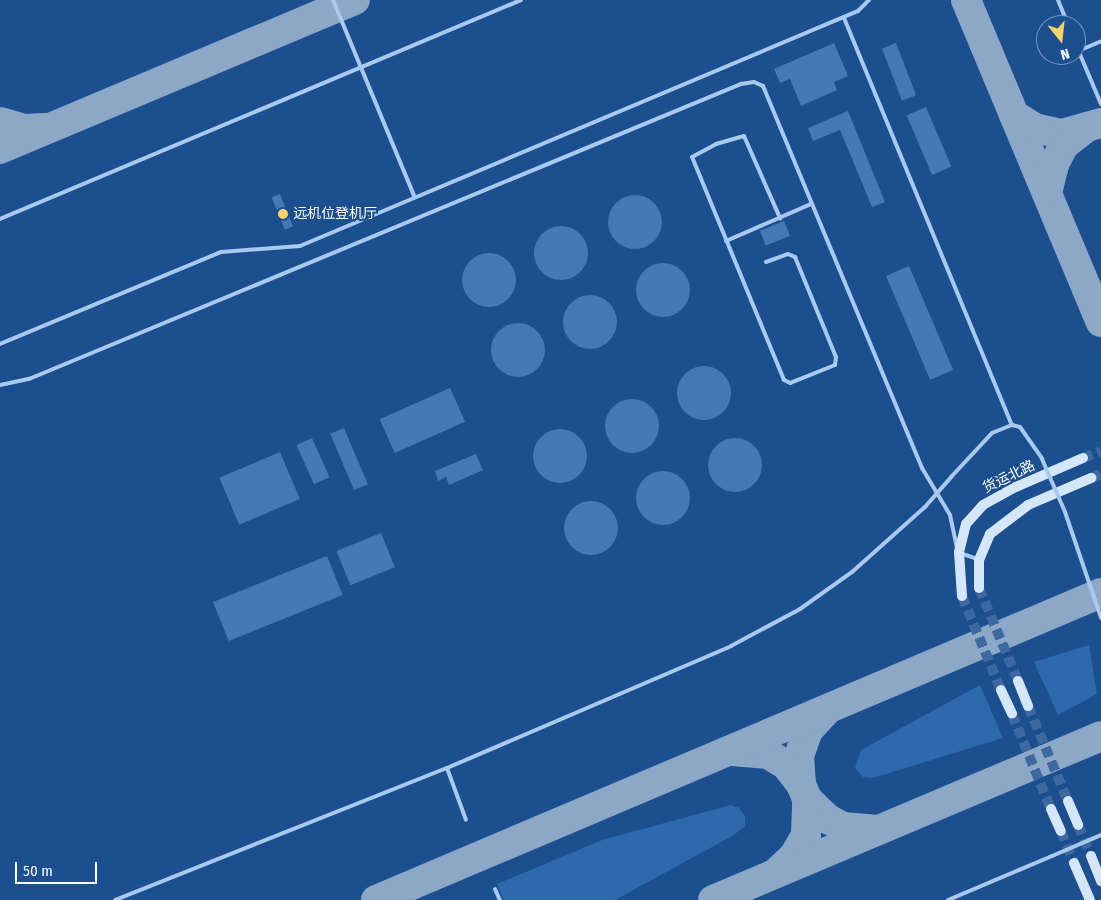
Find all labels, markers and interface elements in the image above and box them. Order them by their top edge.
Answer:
north arrow [1036,15,1086,65]
text: N [1059,45,1071,63]
place label: 远机位登机厅 [293,206,377,222]
marker: 远机位登机厅 [277,208,289,220]
street label: 货运北路 [980,457,1038,497]
scale bar [18,852,100,884]
text: 50 m [23,862,53,880]

